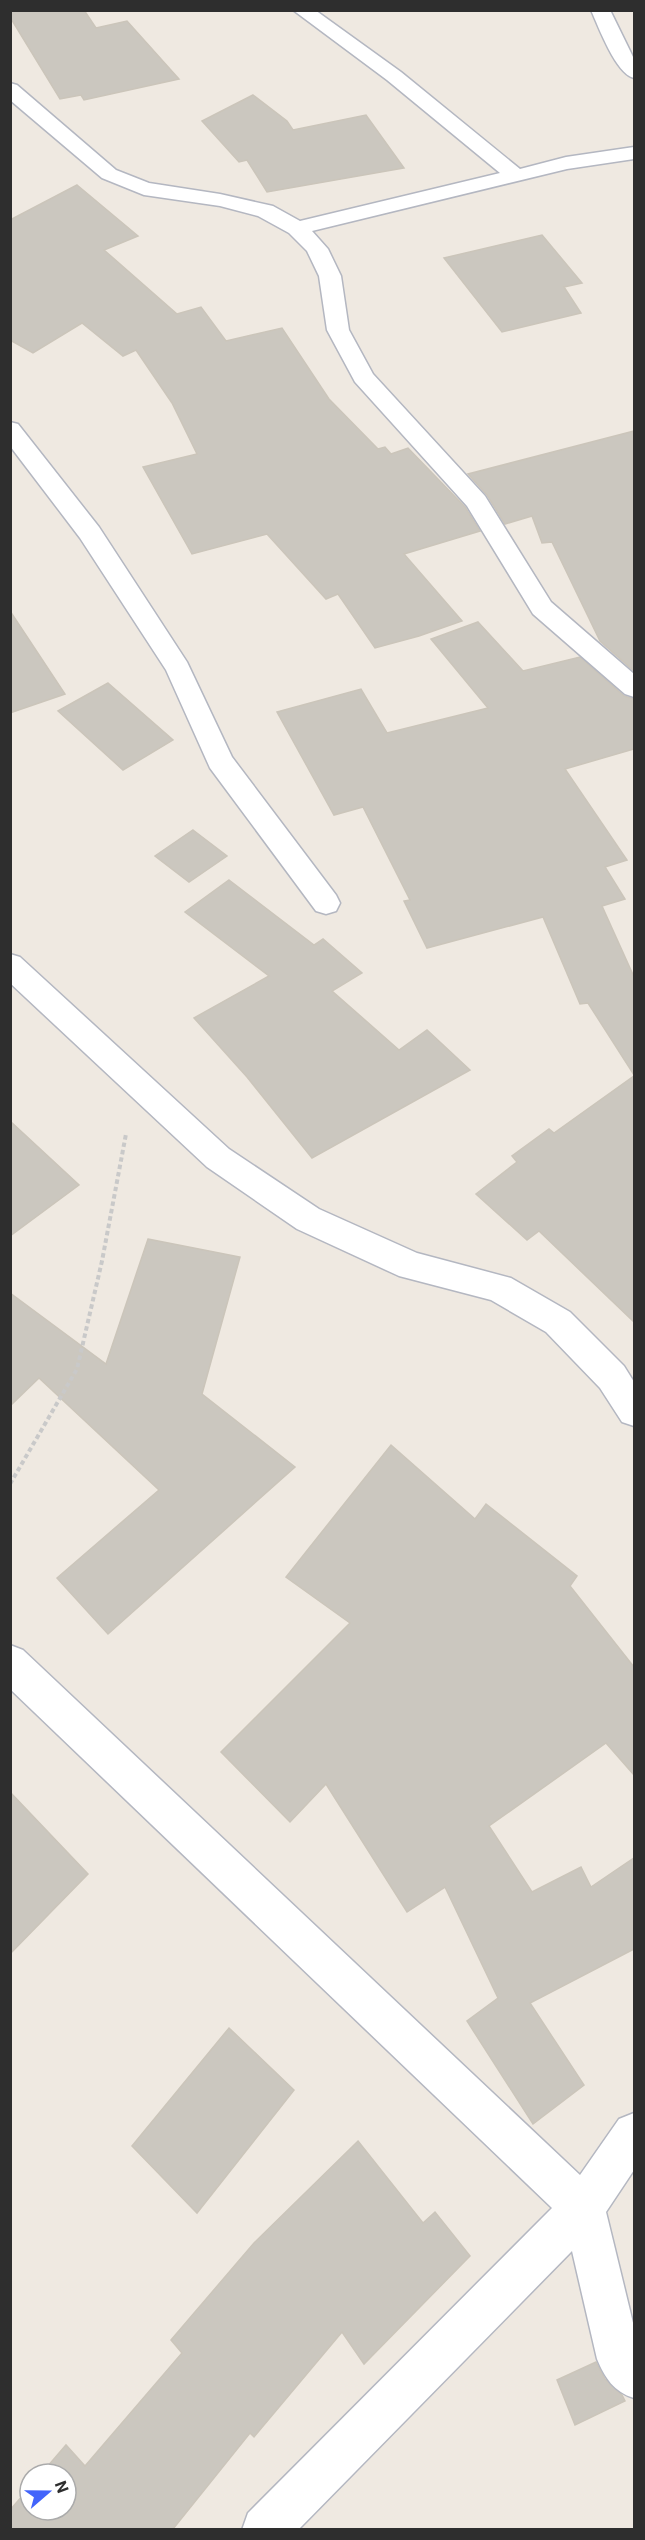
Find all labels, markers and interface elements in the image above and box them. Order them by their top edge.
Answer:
north arrow [18,2462,78,2522]
text: N [51,2478,72,2496]

